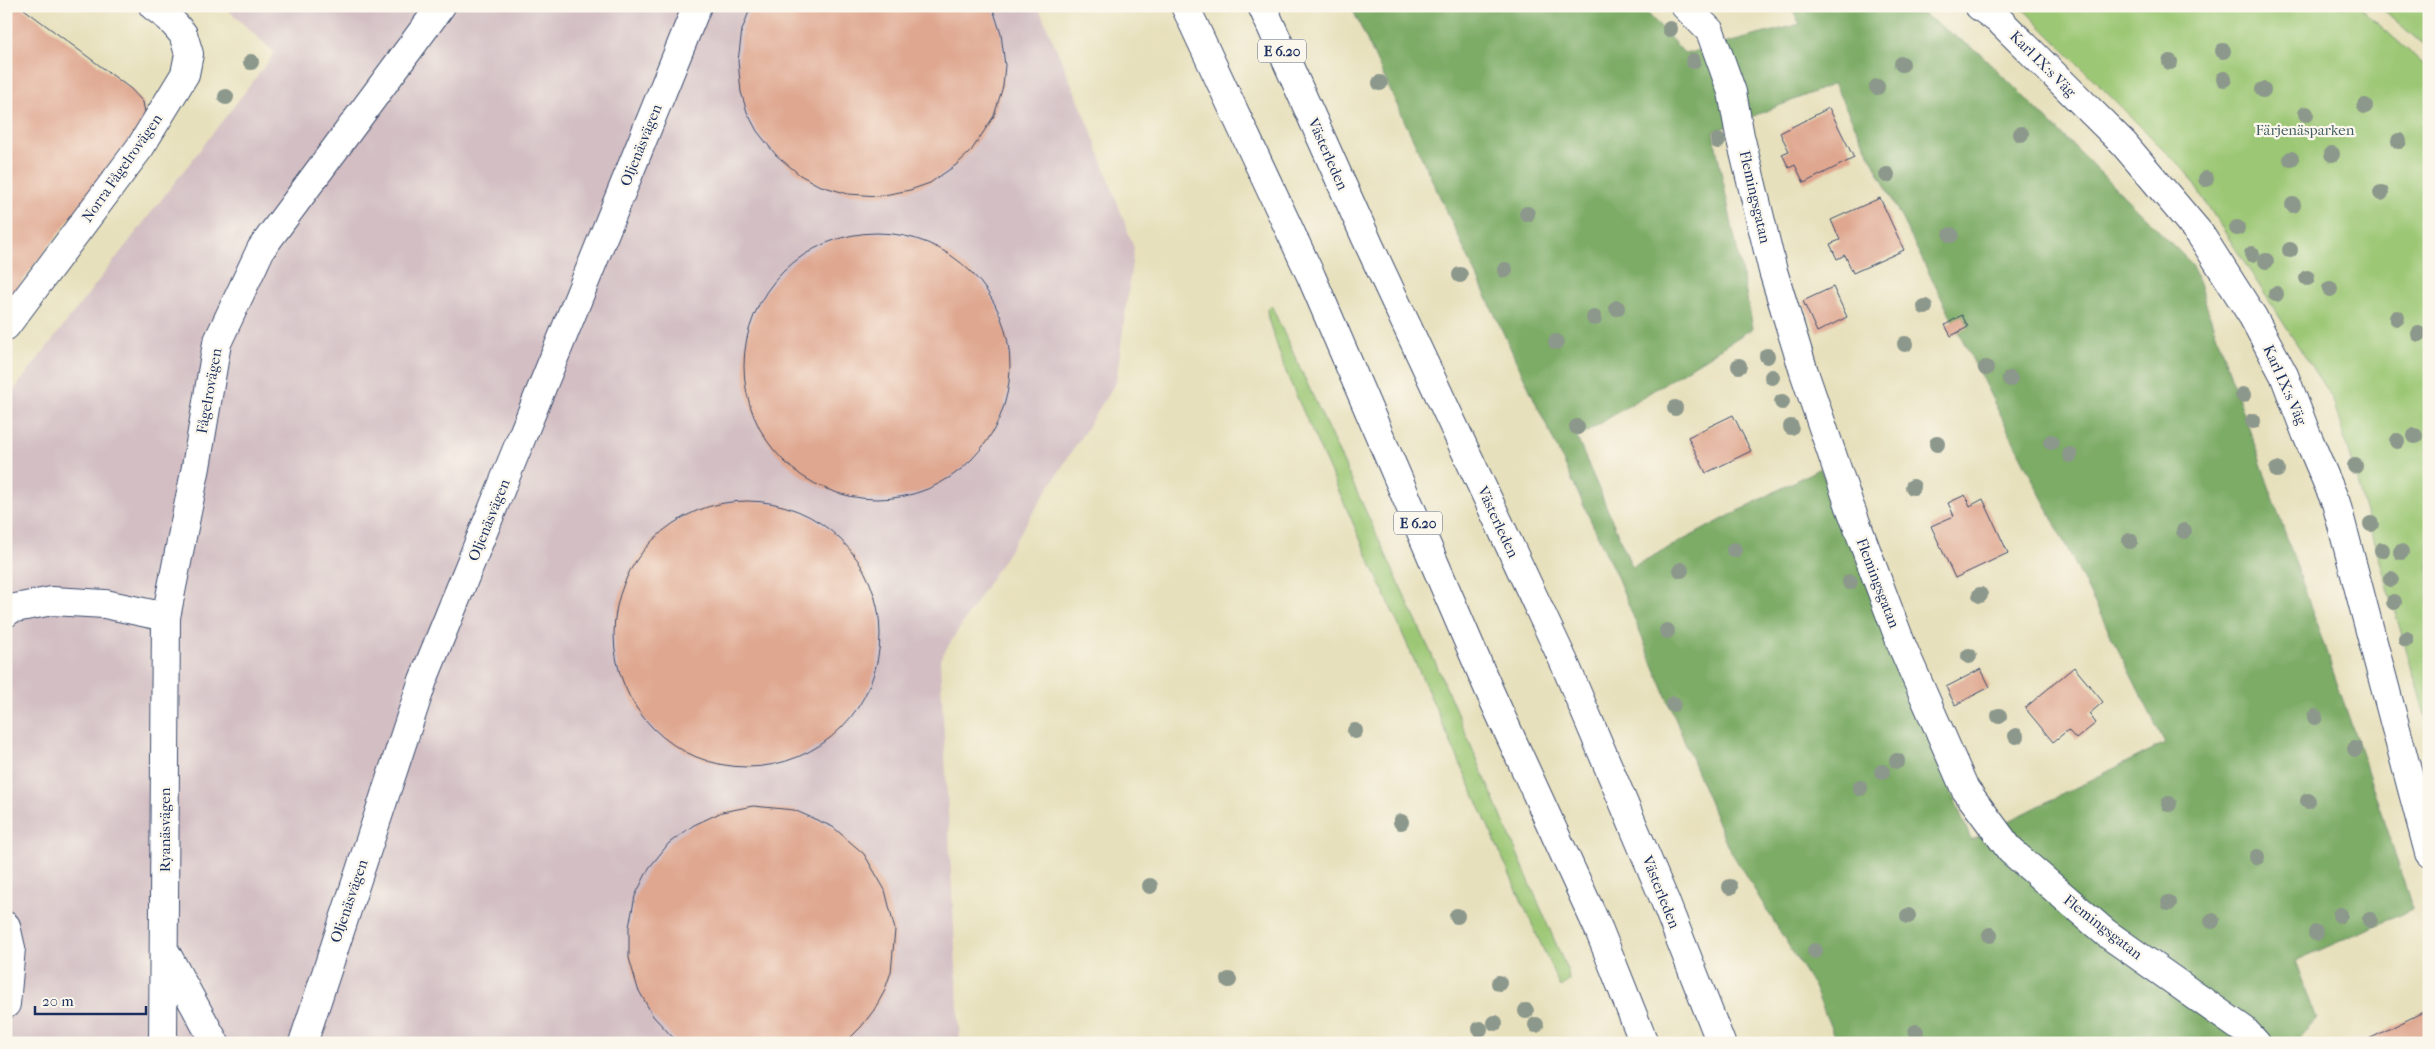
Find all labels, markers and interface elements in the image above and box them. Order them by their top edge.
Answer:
street label: Karl IX:s Väg [2006,27,2081,102]
road number: E 6.20 [1258,40,1306,62]
street label: Oljenäsvägen [616,101,666,189]
street label: Norra Fågelrovägen [78,110,166,226]
street label: Västerleden [1304,114,1352,193]
park label: Färjenäsparken [2256,121,2355,139]
street label: Flemingsgatan [1736,149,1774,245]
street label: Karl IX:s Väg [2259,342,2311,429]
street label: Fågelrovägen [193,347,225,435]
street label: Oljenäsvägen [464,476,514,564]
street label: Västerleden [1473,482,1523,561]
road number: E 6.20 [1394,512,1442,534]
street label: Flemingsgatan [1853,536,1903,631]
street label: Ryanäsvägen [156,787,174,872]
street label: Västerleden [1638,852,1684,931]
street label: Oljenäsvägen [326,857,372,945]
street label: Flemingsgatan [2060,891,2146,963]
scale bar [35,984,146,1016]
text: 20 m [42,992,74,1010]

